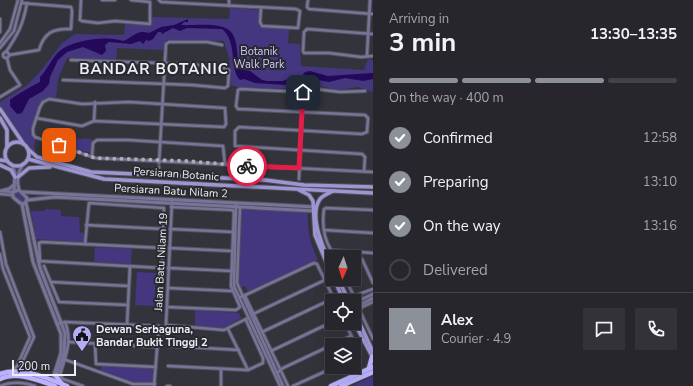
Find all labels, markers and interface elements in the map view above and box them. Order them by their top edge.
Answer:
text: Arriving in [389,10,449,28]
text: 13:30–13:35 [590,24,677,44]
text: 3 min [389,25,456,60]
park label: Botanik Walk Park [234,44,285,72]
district label: BANDAR BOTANIC [79,59,229,79]
pin [286,75,320,109]
icon: home [292,81,314,103]
text: On the way · 400 m [389,89,504,107]
icon: check [389,127,411,149]
pin [42,128,76,162]
text: Confirmed [423,128,493,148]
text: 12:58 [643,129,677,147]
icon: bag [48,134,70,156]
courier [227,146,267,186]
icon: bike [236,155,258,177]
street label: Persiaran Botanic [133,164,219,184]
icon: check [389,171,411,193]
text: Preparing [423,172,488,192]
text: 13:10 [643,173,677,191]
street label: Persiaran Batu Nilam 2 [114,181,228,201]
street label: Jalan Batu Nilam 19 [151,212,171,313]
icon: check [389,215,411,237]
text: On the way [423,216,501,236]
text: 13:16 [643,217,677,235]
north arrow [325,250,361,286]
map controls [325,250,361,374]
text: Delivered [423,260,488,280]
button: locate [325,294,361,330]
button: chat [583,308,625,350]
button: phone [635,308,677,350]
text: Alex [441,310,473,330]
text: A [404,319,416,339]
place label: Dewan Serbaguna, Bandar Bukit Tinggi 2 [96,322,208,350]
public building icon: Dewan Serbaguna, Bandar Bukit Tinggi 2 [71,324,93,352]
text: Courier · 4.9 [441,330,511,348]
button: layers [325,338,361,374]
scale bar [12,358,76,377]
text: 200 m [18,359,50,374]

